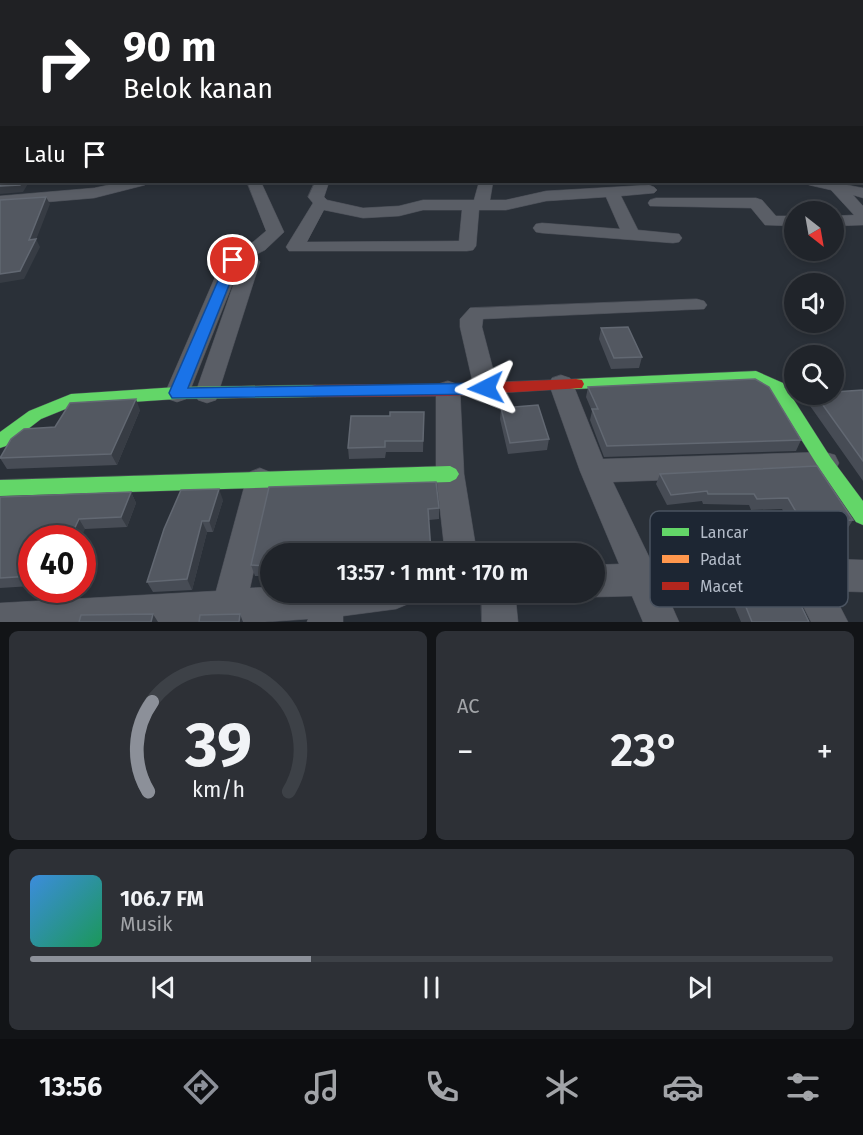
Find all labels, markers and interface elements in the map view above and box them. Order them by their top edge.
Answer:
text: 90 m [123,22,217,72]
icon: right [24,24,102,102]
text: Belok kanan [123,73,273,105]
icon: arrive [78,138,111,171]
text: Lalu [24,141,66,168]
north arrow [784,201,844,261]
map controls [784,201,844,405]
pin [207,234,258,285]
icon: arrive [216,243,249,276]
button: sound [784,273,844,333]
button: search [784,345,844,405]
position arrow [454,356,518,420]
legend [650,511,848,607]
text: Lancar [700,523,749,542]
speed limit sign: 40 [18,525,96,603]
text: Padat [700,550,741,569]
text: 13:57 · 1 mnt · 170 m [337,559,528,586]
text: Macet [700,577,743,596]
text: AC [457,694,479,718]
text: 39 [184,708,251,783]
text: 23° [610,724,680,778]
text: − [457,732,474,772]
text: + [817,732,833,772]
text: km/h [191,778,245,804]
text: 106.7 FM [120,885,204,912]
text: Musik [120,912,172,936]
icon: previous [147,971,180,1004]
icon: pause [415,971,448,1004]
icon: next [683,971,716,1004]
icon: directions [180,1066,222,1108]
icon: music [301,1066,343,1108]
icon: phone [421,1066,463,1108]
icon: climate [541,1066,583,1108]
icon: car [662,1066,704,1108]
icon: filters [782,1066,824,1108]
text: 13:56 [39,1071,102,1103]

